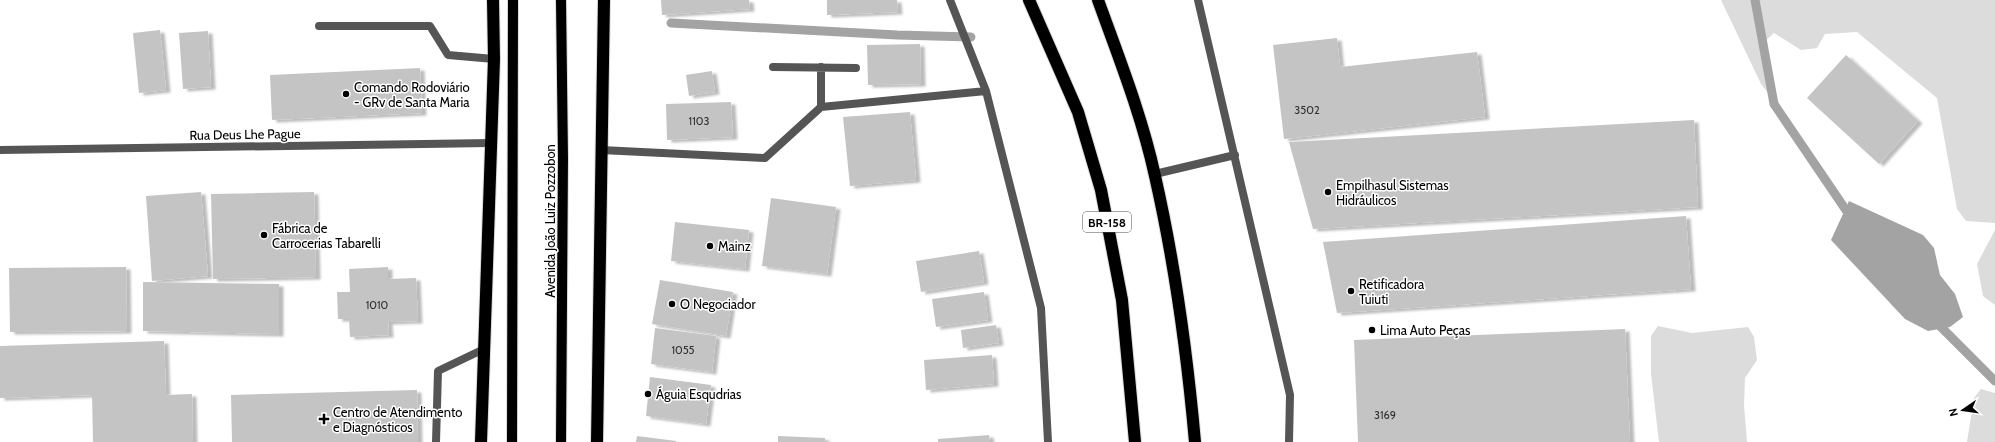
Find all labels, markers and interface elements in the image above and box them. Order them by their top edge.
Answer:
place label: Comando Rodoviário - GRv de Santa Maria [354,79,470,110]
marker: Comando Rodoviário - GRv de Santa Maria [341,89,351,99]
house number: 3502 [1294,103,1320,117]
house number: 1103 [689,114,709,128]
street label: Rua Deus Lhe Pague [189,125,301,143]
street label: Avenida João Luiz Pozzobon [542,144,558,298]
place label: Empilhasul Sistemas Hidráulicos [1336,177,1449,208]
marker: Empilhasul Sistemas Hidráulicos [1323,187,1333,197]
road number: BR-158 [1083,212,1131,232]
place label: Fábrica de Carrocerias Tabarelli [272,220,381,251]
marker: Fábrica de Carrocerias Tabarelli [259,230,269,240]
place label: Mainz [718,238,751,254]
marker: Mainz [705,241,715,251]
place label: Retificadora Tuiuti [1359,276,1425,307]
marker: Retificadora Tuiuti [1346,286,1356,296]
place label: O Negociador [680,296,756,312]
house number: 1010 [366,298,389,312]
marker: O Negociador [667,299,677,309]
place label: Lima Auto Peças [1380,322,1471,338]
marker: Lima Auto Peças [1367,325,1377,335]
house number: 1055 [671,343,695,357]
place label: Águia Esqudrias [656,385,742,402]
marker: Águia Esqudrias [643,389,653,399]
north arrow [1943,390,1983,430]
place label: Centro de Atendimento e Diagnósticos [333,404,462,435]
text: N [1946,407,1961,418]
house number: 3169 [1374,408,1396,422]
marker: Centro de Atendimento e Diagnósticos [318,413,330,425]

